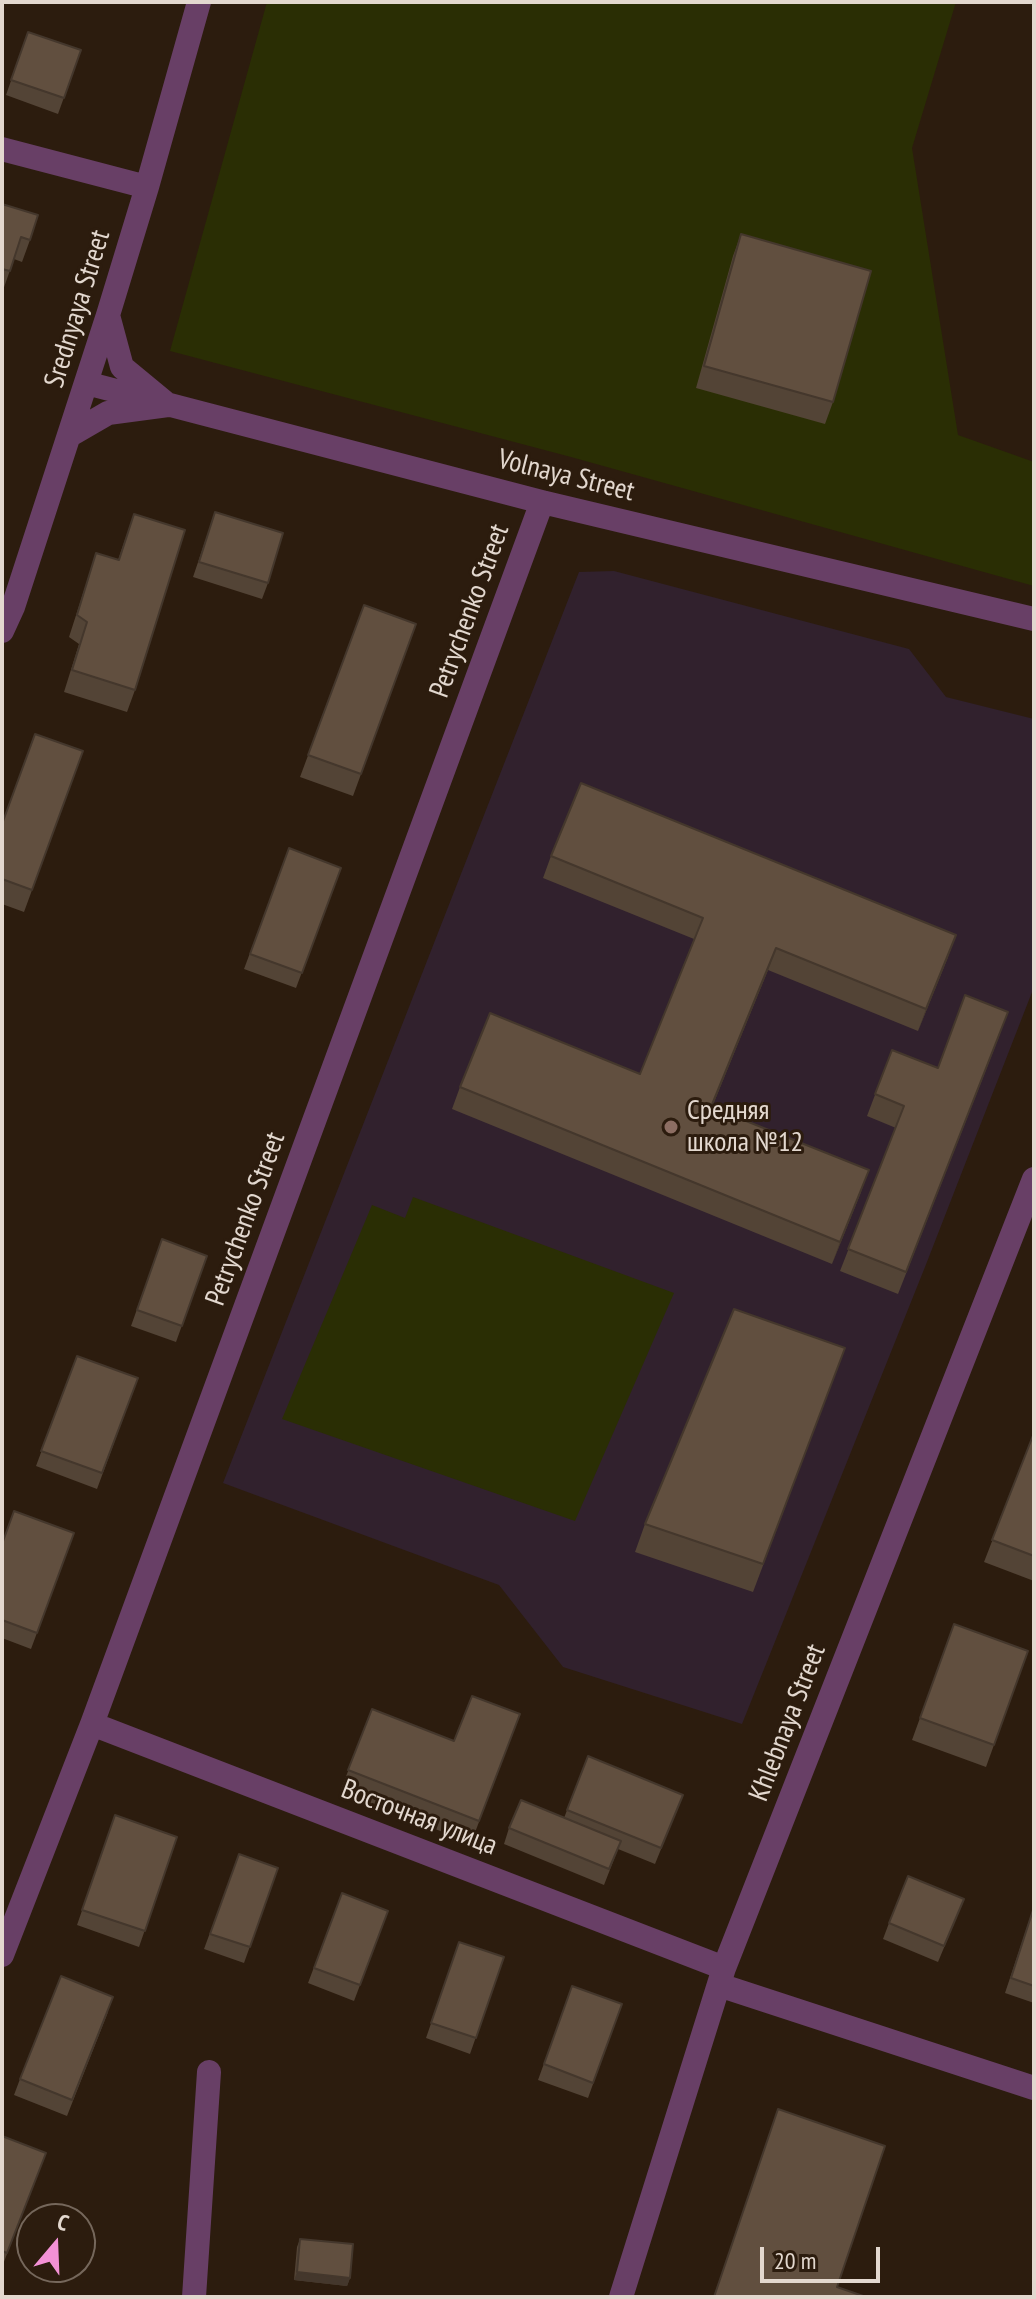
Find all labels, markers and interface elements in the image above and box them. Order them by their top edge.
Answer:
street label: Srednyaya Street [38,226,118,392]
street label: Volnaya Street [494,443,638,509]
street label: Petrychenko Street [423,520,517,702]
place label: Средняя школа №12 [687,1094,803,1160]
marker: Средняя школа №12 [662,1118,680,1136]
street label: Petrychenko Street [199,1128,293,1310]
street label: Khlebnaya Street [743,1640,833,1806]
street label: Восточная улица [336,1773,502,1863]
north arrow [16,2203,96,2283]
text: С [54,2207,72,2237]
scale bar [764,2231,884,2281]
text: 20 m [774,2245,816,2276]

